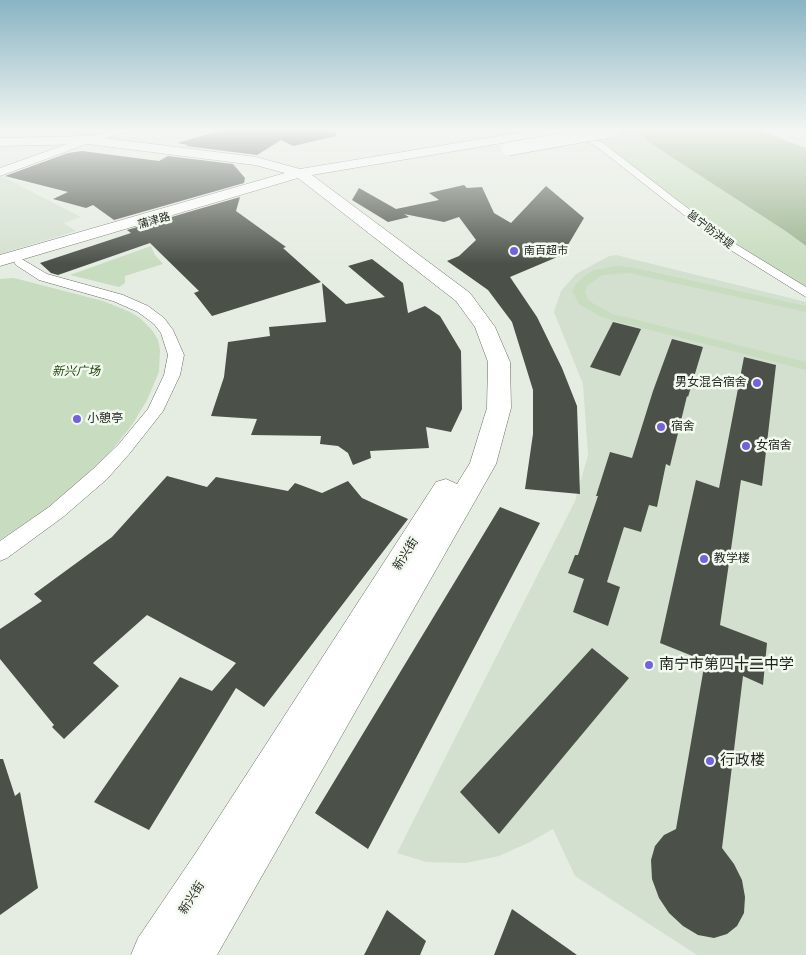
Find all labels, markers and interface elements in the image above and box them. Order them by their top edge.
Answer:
street label: 邕宁防洪堤 [684,208,736,252]
street label: 蒲津路 [136,210,172,232]
place label: 南百超市 [524,244,568,258]
marker: 南百超市 [508,245,520,257]
park label: 新兴广场 [52,365,100,379]
place label: 男女混合宿舍 [675,376,747,390]
marker: 男女混合宿舍 [751,377,763,389]
place label: 小憩亭 [87,412,123,426]
marker: 小憩亭 [71,413,83,425]
place label: 宿舍 [671,420,695,434]
marker: 宿舍 [655,421,667,433]
place label: 女宿舍 [756,439,792,453]
marker: 女宿舍 [740,440,752,452]
street label: 新兴街 [390,535,422,573]
place label: 教学楼 [714,552,750,566]
marker: 教学楼 [698,553,710,565]
place label: 南宁市第四十二中学 [659,656,794,674]
marker: 南宁市第四十二中学 [643,659,655,671]
place label: 行政楼 [720,752,765,770]
marker: 行政楼 [704,755,716,767]
street label: 新兴街 [176,879,208,917]

